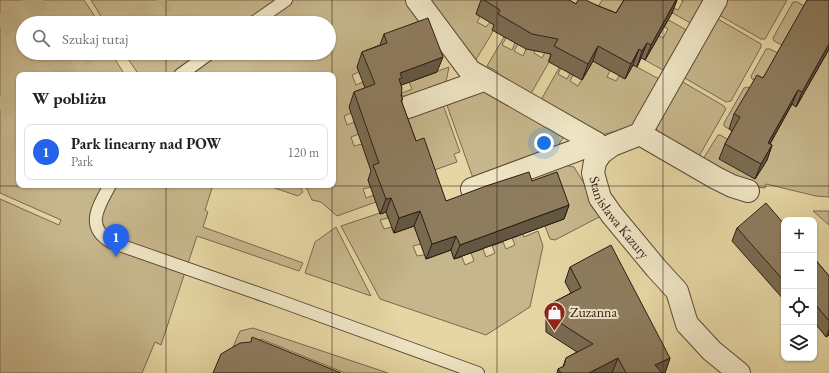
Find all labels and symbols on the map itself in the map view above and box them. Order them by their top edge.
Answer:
your location [534,133,554,153]
street label: Stanisława Kazury [585,174,654,263]
pin: 1 [103,224,129,257]
shop icon: Zuzanna [542,299,568,332]
place label: Zuzanna [570,303,617,321]

